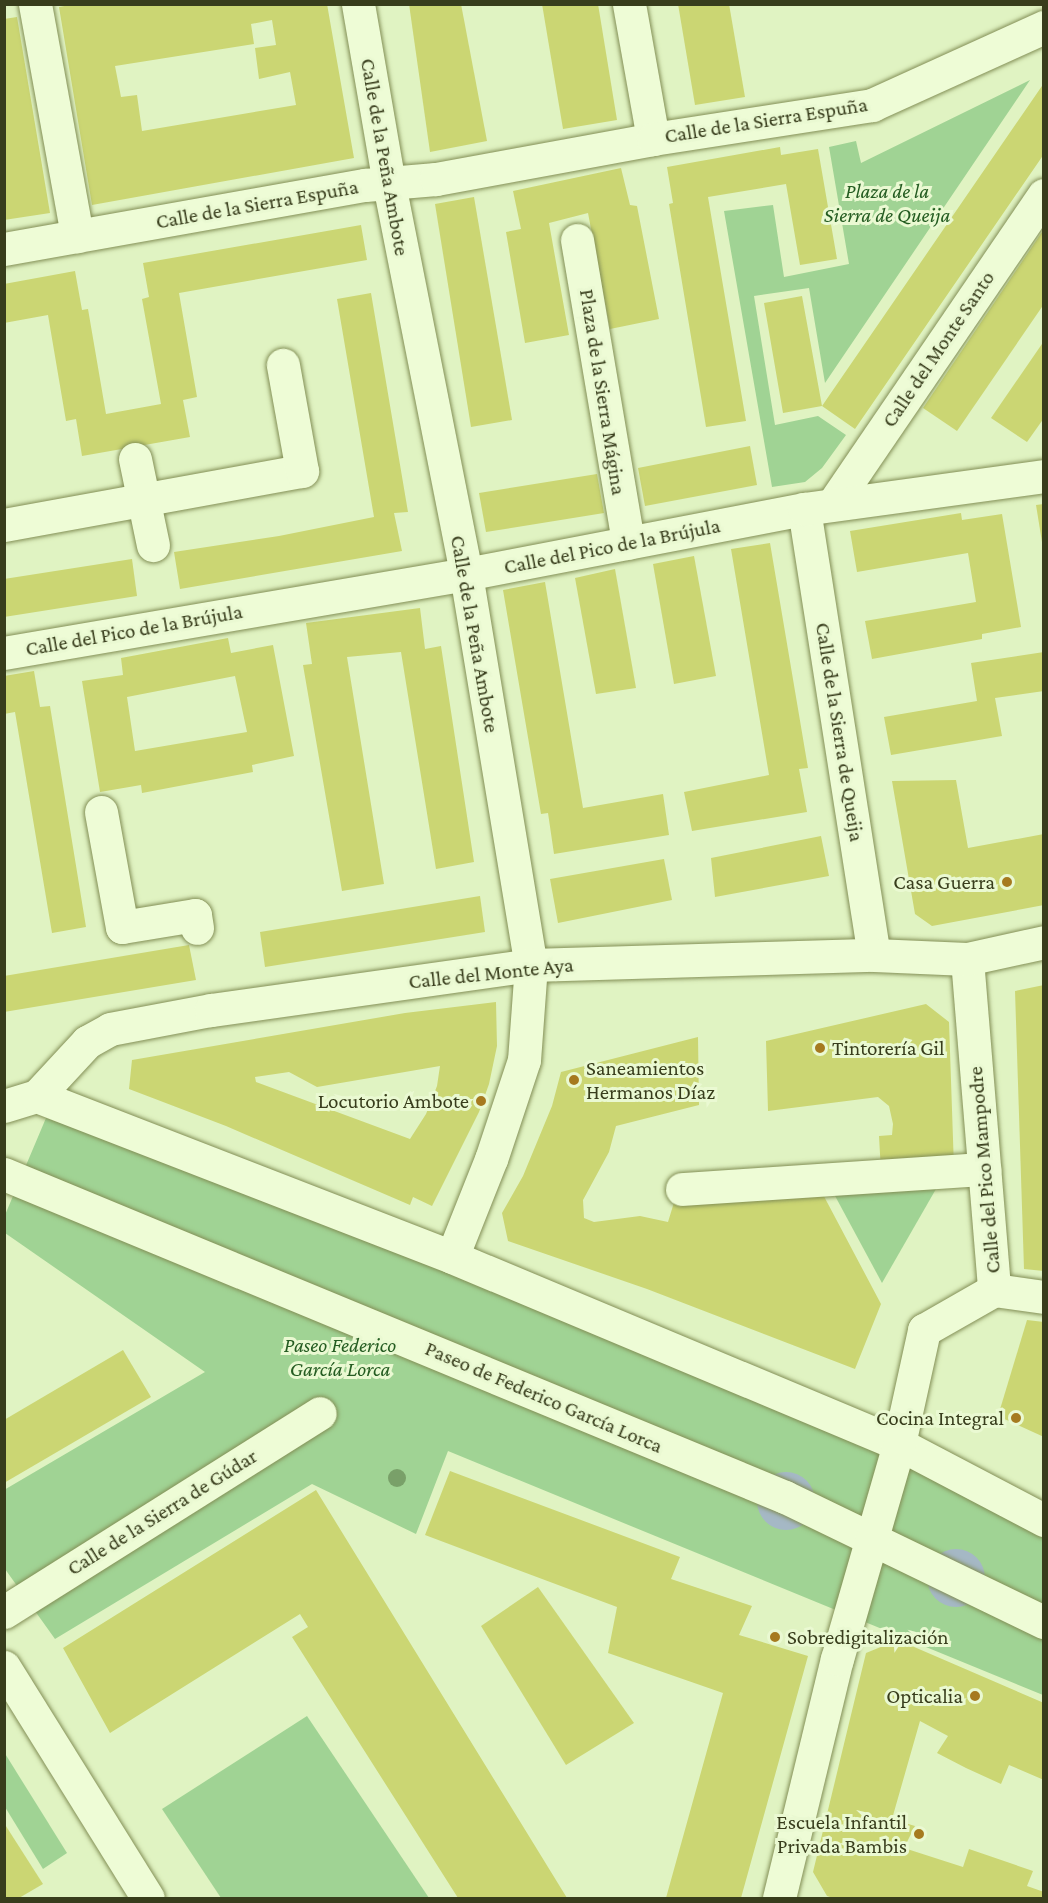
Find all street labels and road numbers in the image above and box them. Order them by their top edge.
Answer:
street label: Calle de la Peña Ambote [355,56,415,258]
street label: Calle de la Sierra Espuña [663,92,869,148]
street label: Calle de la Sierra Espuña [154,174,360,234]
street label: Calle del Monte Santo [876,266,1000,432]
street label: Plaza de la Sierra Mágina [574,287,632,497]
street label: Calle del Pico de la Brújula [502,513,722,579]
street label: Calle de la Peña Ambote [445,533,505,735]
street label: Calle del Pico de la Brújula [23,598,245,662]
street label: Calle de la Sierra de Queija [810,621,870,843]
street label: Calle del Monte Aya [407,952,575,994]
street label: Calle del Pico Mampodre [962,1065,1006,1275]
street label: Paseo de Federico García Lorca [421,1335,667,1459]
street label: Calle de la Sierra de Gúdar [62,1443,262,1581]

